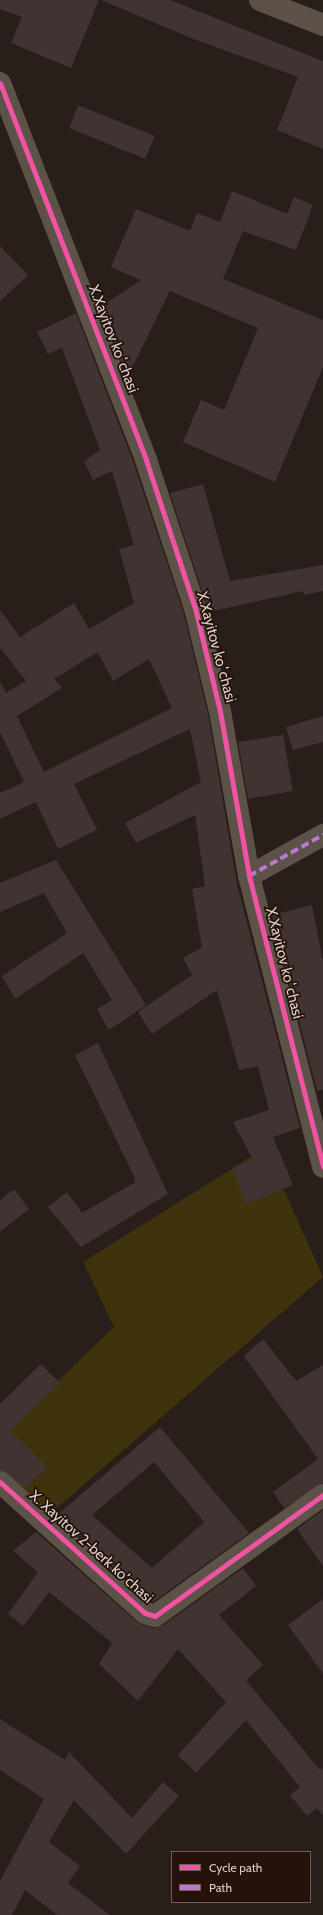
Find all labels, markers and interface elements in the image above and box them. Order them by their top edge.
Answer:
street label: X.Xayitov koʻchasi [84,282,142,396]
street label: X.Xayitov koʻchasi [193,589,239,705]
street label: X.Xayitov koʻchasi [261,905,307,1021]
street label: X. Xayitov 2-berk koʼchasi [26,1487,156,1607]
legend [171,1851,311,1903]
text: Cycle path [209,1860,262,1875]
text: Path [209,1880,232,1895]

